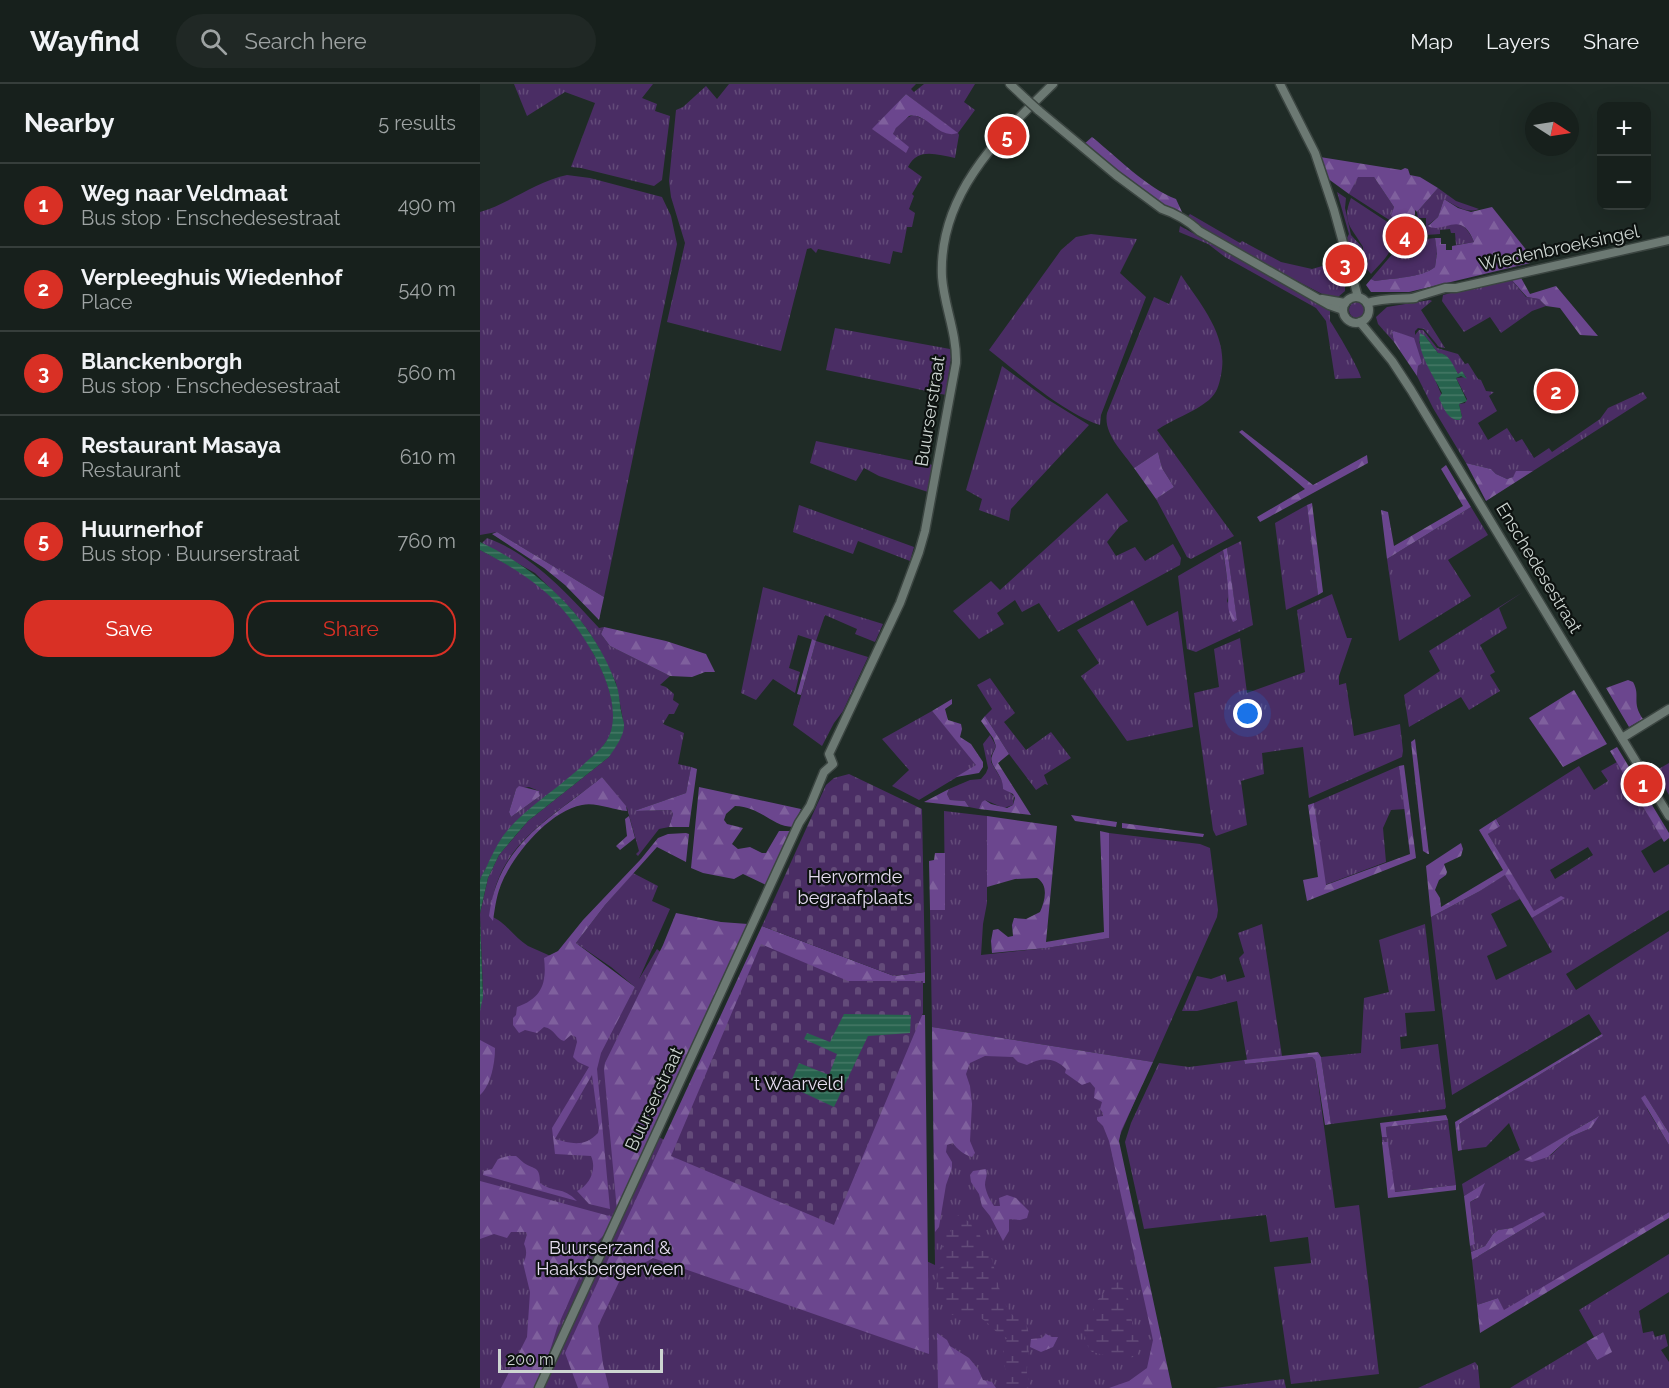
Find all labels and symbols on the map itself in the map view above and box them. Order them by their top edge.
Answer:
north arrow [1525,102,1579,156]
pin: 5 [988,113,1026,158]
pin: 4 [1386,214,1424,258]
street label: Wiedenbroeksingel [1477,220,1641,275]
pin: 3 [1326,242,1364,286]
street label: Buurserstraat [910,354,949,468]
pin: 2 [1536,368,1576,414]
street label: Enschedesestraat [1492,499,1587,637]
your location [1233,699,1262,728]
pin: 1 [1624,762,1662,806]
park label: Hervormde begraafplaats [798,866,913,908]
street label: Buurserstraat [620,1044,687,1154]
park label: 't Waarveld [750,1073,844,1094]
park label: Buurserzand & Haaksbergerveen [536,1237,684,1279]
scale bar [498,1346,663,1374]

